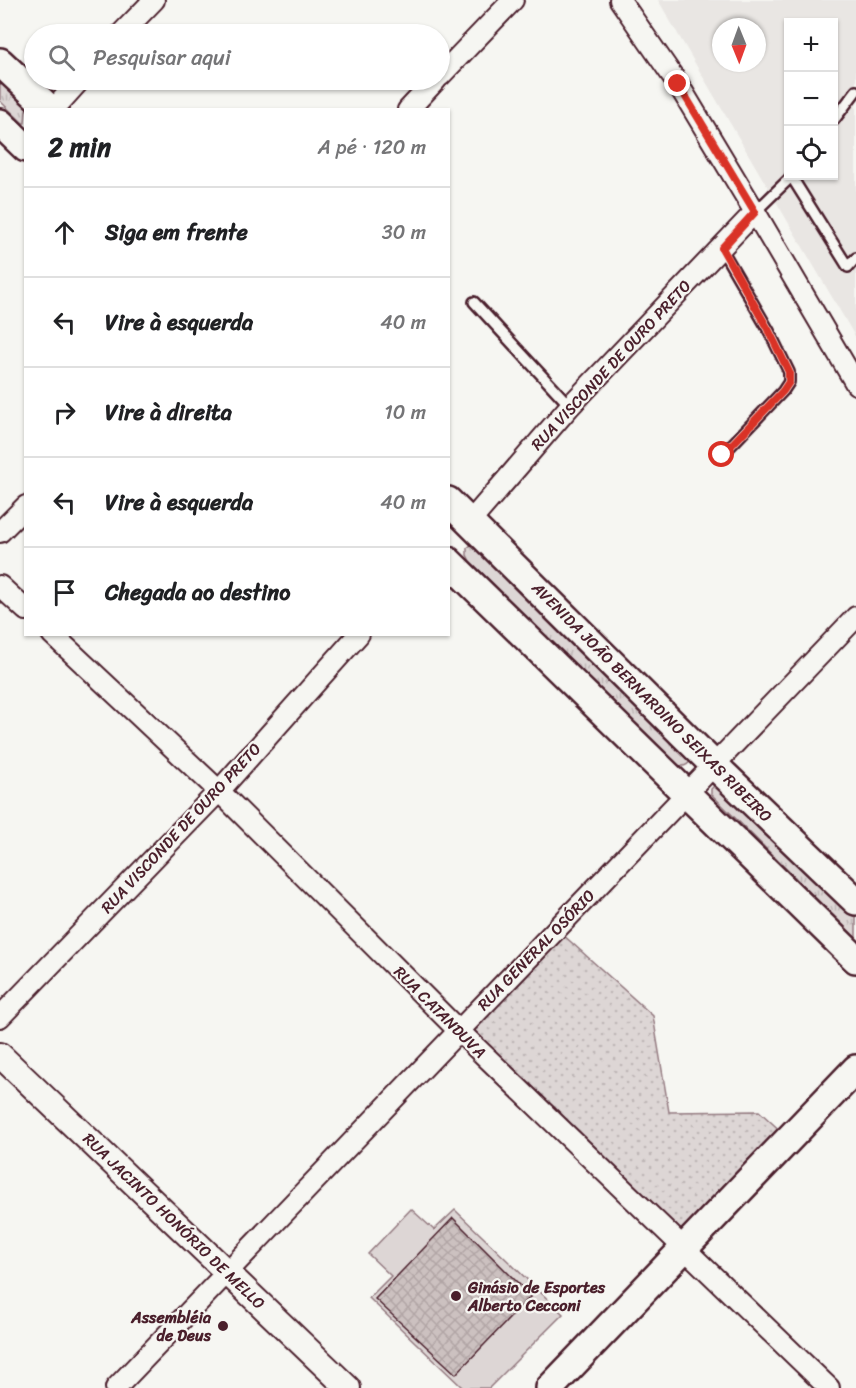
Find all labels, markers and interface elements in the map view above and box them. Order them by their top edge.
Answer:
north arrow [712,18,766,72]
map controls [784,18,838,180]
button: + [784,18,838,72]
search box [24,24,450,90]
text: Pesquisar aqui [93,38,231,77]
icon: search [45,41,78,74]
route end [664,70,690,96]
button: − [784,72,838,126]
text: 2 min [48,124,111,170]
button: locate [784,126,838,180]
text: A pé · 120 m [318,130,426,165]
text: Siga em frente [105,213,248,252]
text: 30 m [382,215,426,250]
icon: ahead [48,216,81,249]
street label: RUA VISCONDE DE OURO PRETO [523,273,699,457]
text: Vire à esquerda [105,303,253,342]
text: 40 m [380,305,426,340]
icon: left [48,306,81,339]
text: Vire à direita [105,393,232,432]
text: 10 m [384,395,426,430]
icon: right [48,396,81,429]
route start [708,441,734,467]
text: Vire à esquerda [105,483,253,522]
text: 40 m [380,485,426,520]
icon: left [48,486,81,519]
text: Chegada ao destino [105,573,290,612]
street label: AVENIDA JOÃO BERNARDINO SEIXAS RIBEIRO [524,574,779,829]
icon: arrive [48,576,81,609]
street label: RUA VISCONDE DE OURO PRETO [93,736,269,920]
street label: RUA GENERAL OSÓRIO [470,882,602,1018]
street label: RUA CATANDUVA [387,959,493,1065]
street label: RUA JACINTO HONÓRIO DE MELLO [76,1125,272,1317]
place label: Ginásio de Esportes Alberto Cecconi [467,1273,606,1320]
marker: Ginásio de Esportes Alberto Cecconi [449,1289,463,1303]
place label: Assembléia de Deus [130,1303,212,1350]
marker: Assembléia de Deus [216,1319,230,1333]

